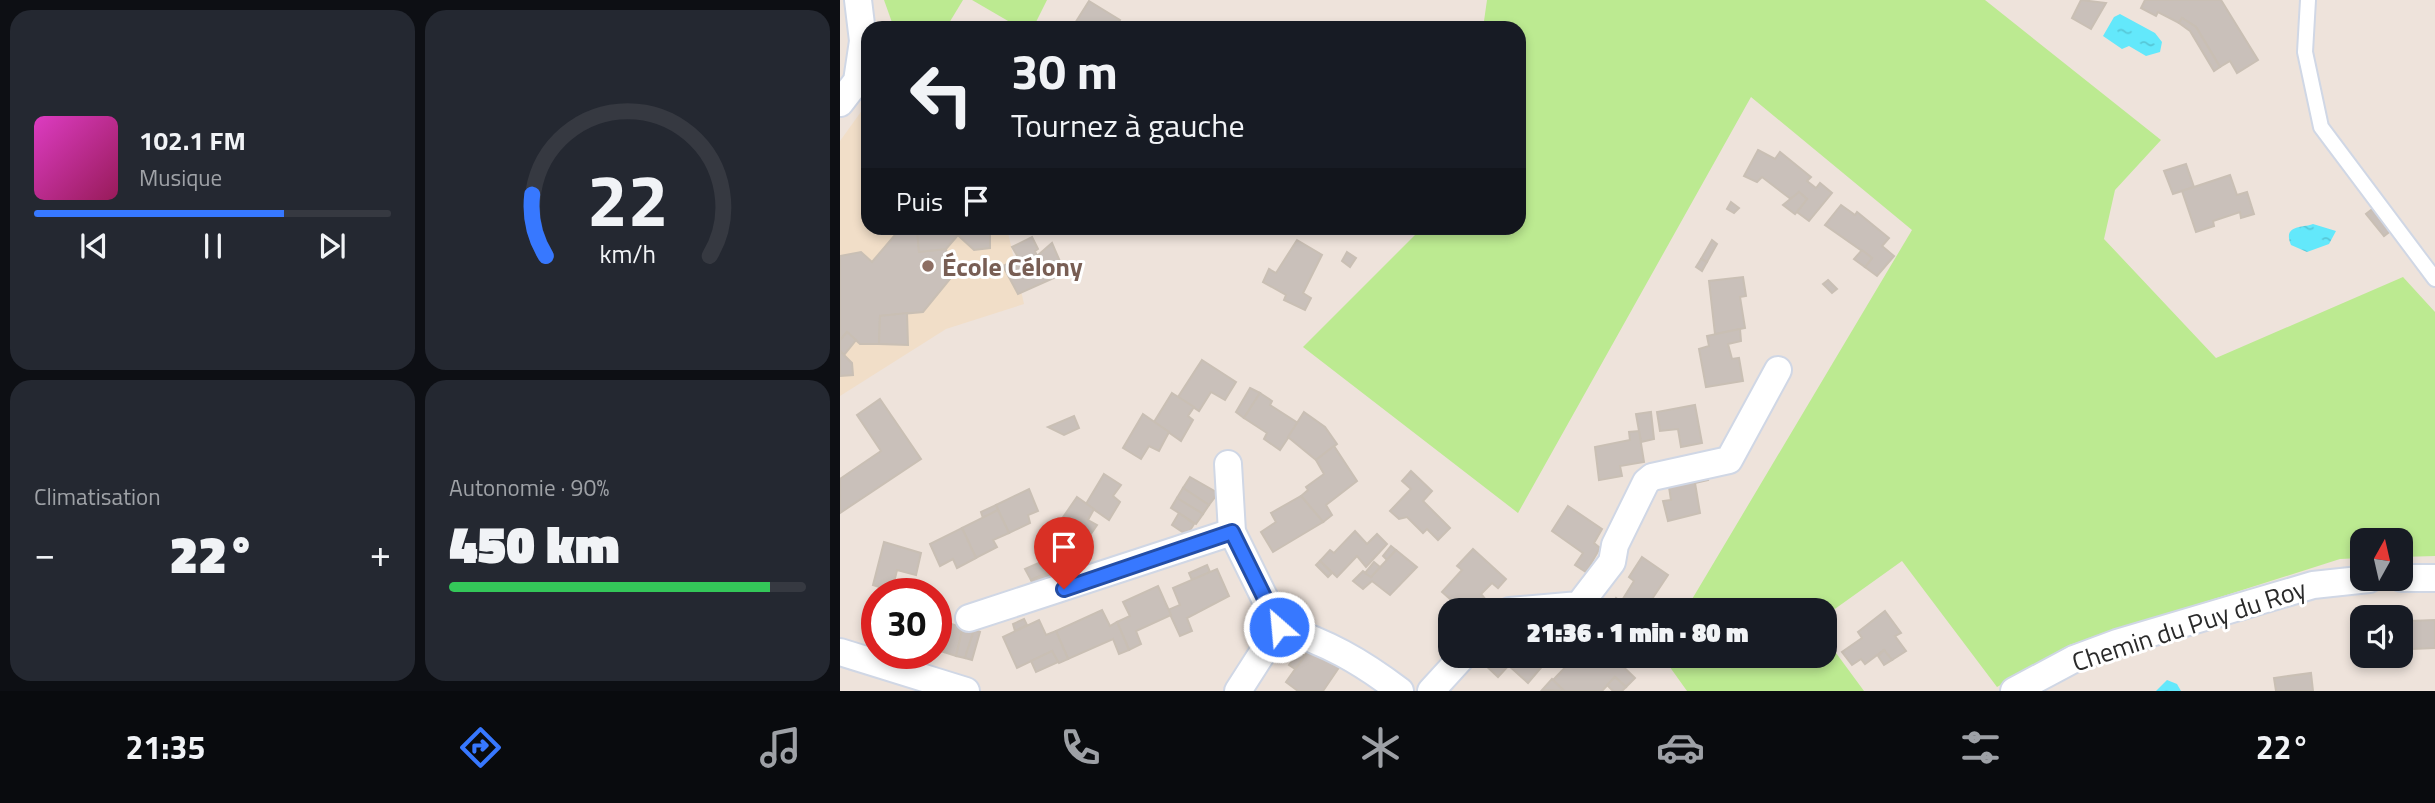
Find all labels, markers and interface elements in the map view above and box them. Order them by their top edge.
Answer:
text: 30 m [1011,33,1118,108]
icon: left [896,49,987,140]
text: Tournez à gauche [1011,101,1245,149]
text: 102.1 FM [139,121,246,160]
text: 22 [587,145,668,255]
text: Musique [139,160,222,195]
text: Puis [896,182,943,221]
icon: arrive [957,182,995,220]
icon: previous [75,227,113,265]
icon: pause [194,227,232,265]
icon: next [313,227,351,265]
text: km/h [599,235,656,273]
place label: École Célony [942,247,1083,286]
marker: École Célony [920,258,936,274]
text: Autonomie · 90% [449,470,609,505]
text: Climatisation [34,479,161,514]
text: 450 km [449,504,620,583]
text: 22° [170,514,255,593]
pin [1034,517,1094,589]
text: − [34,524,55,582]
text: + [370,524,391,582]
icon: arrive [1045,528,1083,566]
north arrow [2350,528,2413,592]
map controls [2350,528,2413,668]
street label: Chemin du Puy du Roy [2067,569,2311,681]
speed limit sign: 30 [861,578,952,669]
position arrow [1242,590,1316,664]
button: sound [2350,605,2413,668]
text: 21:36 · 1 min · 80 m [1527,613,1749,652]
text: 21:35 [125,723,205,771]
icon: directions [456,723,505,772]
icon: music [756,723,805,772]
icon: phone [1056,723,1105,772]
icon: climate [1356,723,1405,772]
icon: car [1656,723,1705,772]
icon: filters [1956,723,2005,772]
text: 22° [2256,723,2309,771]

